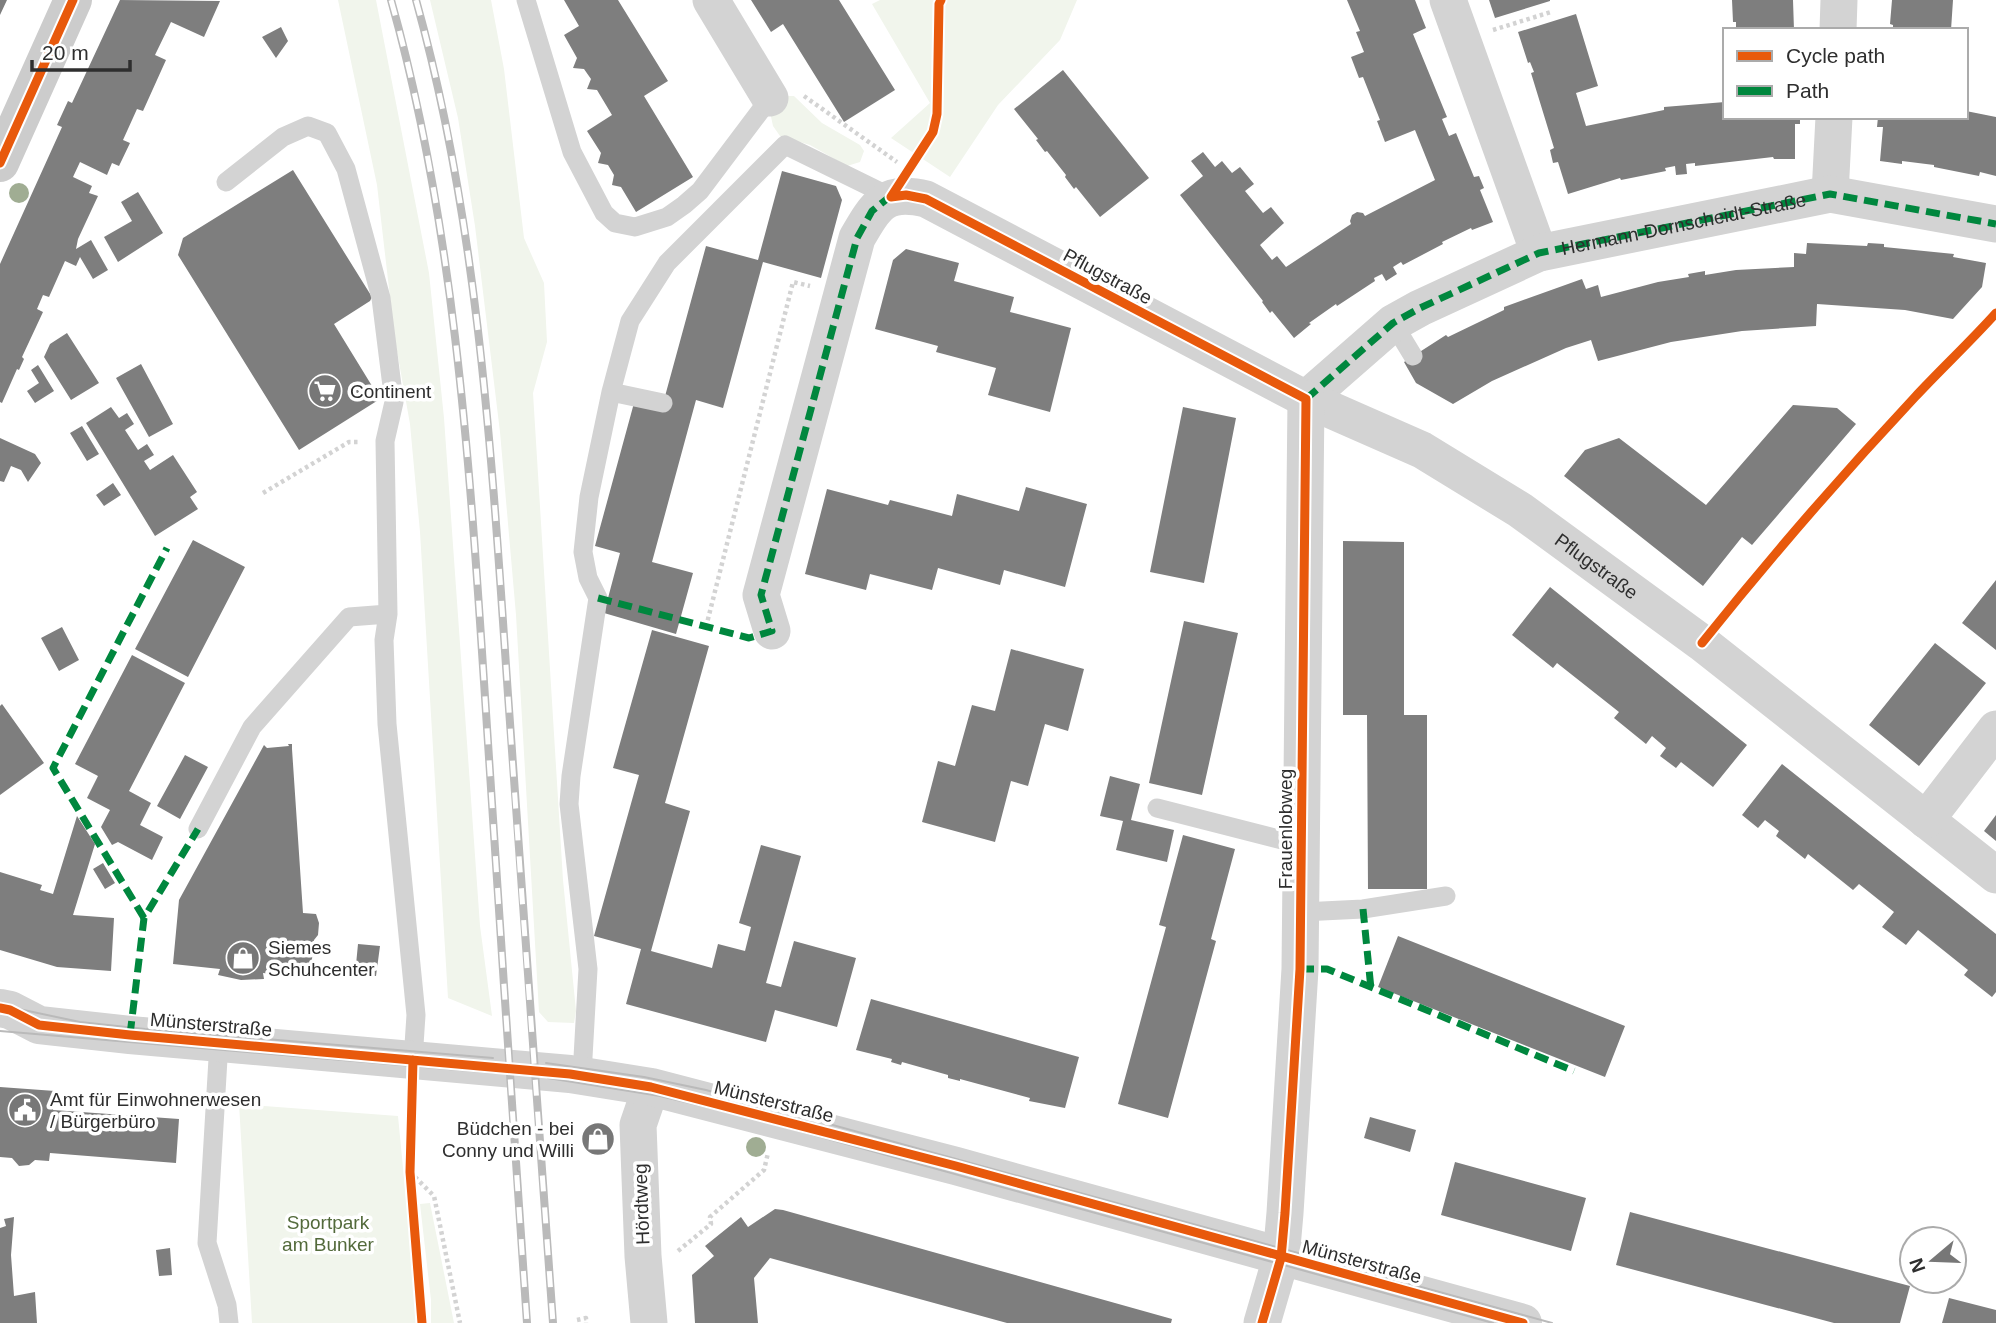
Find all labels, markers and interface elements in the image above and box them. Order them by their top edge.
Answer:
scale bar [32,28,130,72]
legend [1723,28,1968,119]
text: 20 m [42,41,89,64]
text: Cycle path [1786,44,1885,67]
text: Path [1786,79,1829,102]
street label: Hermann-Dornscheidt-Straße [1559,189,1808,259]
street label: Pflugstraße [1060,244,1156,309]
supermarket icon: Continent [306,372,344,410]
place label: Continent [350,381,432,402]
street label: Pflugstraße [1551,529,1642,604]
street label: Frauenlobweg [1275,769,1296,889]
place label: Siemes Schuhcenter [268,937,375,980]
shop icon: Siemes Schuhcenter [224,939,262,977]
street label: Münsterstraße [149,1009,273,1040]
street label: Münsterstraße [712,1076,836,1126]
place label: Amt für Einwohnerwesen / Bürgerbüro [50,1089,261,1132]
public building icon: Amt für Einwohnerwesen / Bürgerbüro [6,1091,44,1129]
place label: Büdchen - bei Conny und Willi [442,1118,574,1161]
shop icon: Büdchen - bei Conny und Willi [579,1120,617,1158]
street label: Hördtweg [630,1163,653,1245]
park label: Sportpark am Bunker [282,1212,375,1255]
north arrow [1898,1225,1968,1295]
street label: Münsterstraße [1300,1235,1424,1287]
text: N [1905,1255,1930,1275]

